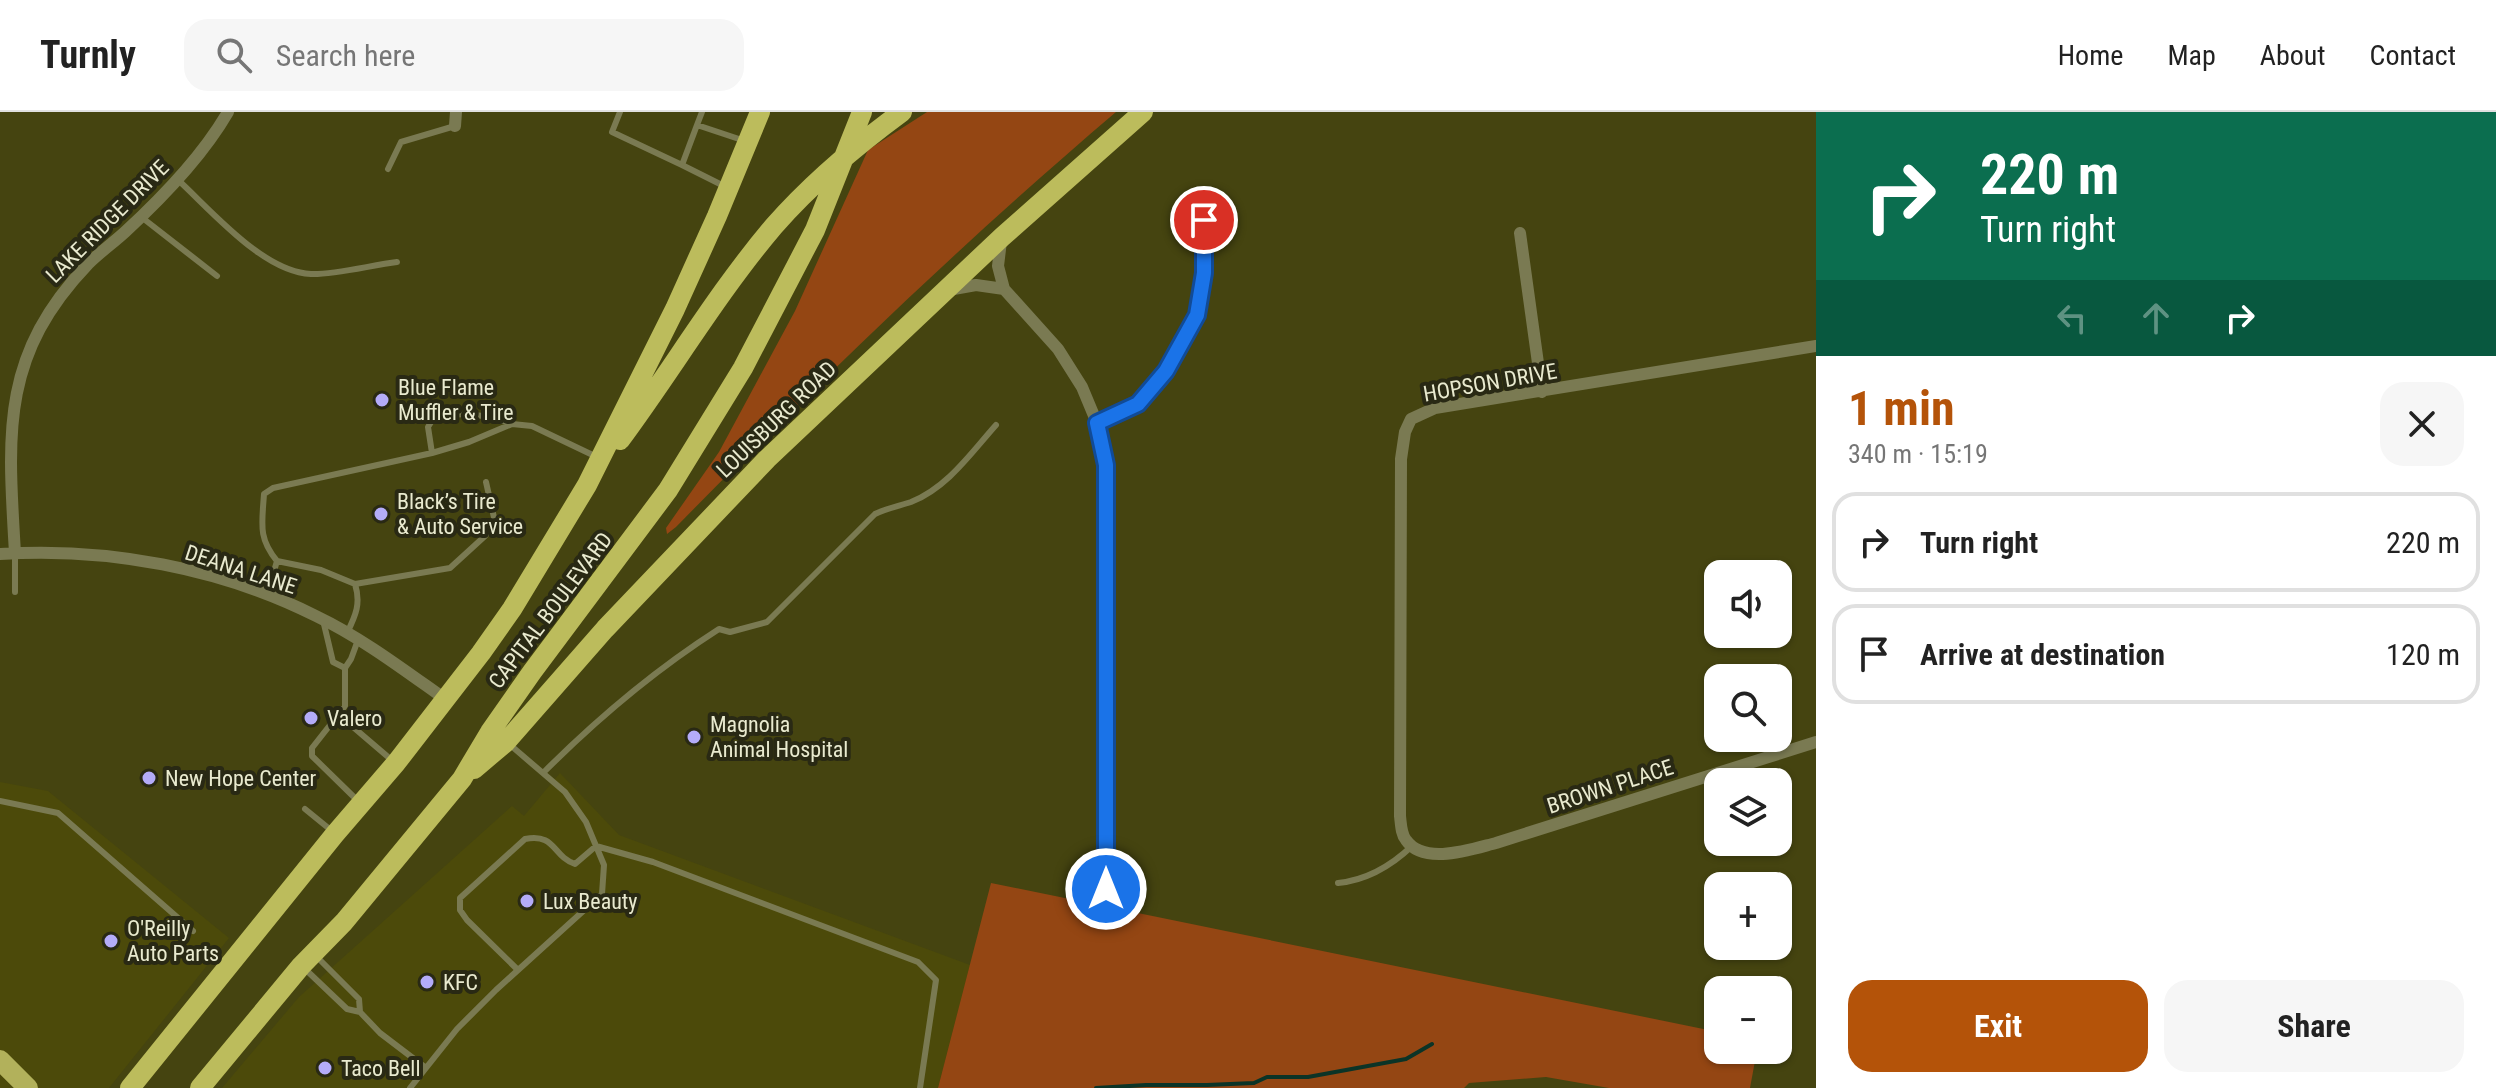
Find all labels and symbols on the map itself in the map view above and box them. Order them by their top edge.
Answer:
street label: LAKE RIDGE DRIVE [41,155,174,288]
pin [1170,186,1238,254]
street label: LOUISBURG ROAD [711,356,841,483]
street label: HOPSON DRIVE [1421,358,1559,407]
place label: Blue Flame Muffler & Tire [398,375,514,425]
marker: Blue Flame Muffler & Tire [373,391,391,409]
place label: Black’s Tire & Auto Service [397,489,523,539]
marker: Black’s Tire & Auto Service [372,505,390,523]
street label: CAPITAL BOULEVARD [484,527,617,693]
street label: DEANA LANE [182,540,300,599]
place label: Valero [327,706,382,731]
marker: Valero [302,709,320,727]
place label: Magnolia Animal Hospital [710,712,848,762]
marker: Magnolia Animal Hospital [685,728,703,746]
street label: BROWN PLACE [1544,754,1676,819]
place label: New Hope Center [165,766,316,791]
marker: New Hope Center [140,769,158,787]
position arrow [1064,847,1148,931]
place label: Lux Beauty [543,889,638,914]
marker: Lux Beauty [518,892,536,910]
place label: O'Reilly Auto Parts [127,916,219,966]
marker: O'Reilly Auto Parts [102,932,120,950]
place label: KFC [443,970,478,995]
marker: KFC [418,973,436,991]
place label: Taco Bell [341,1056,420,1081]
marker: Taco Bell [316,1059,334,1077]

